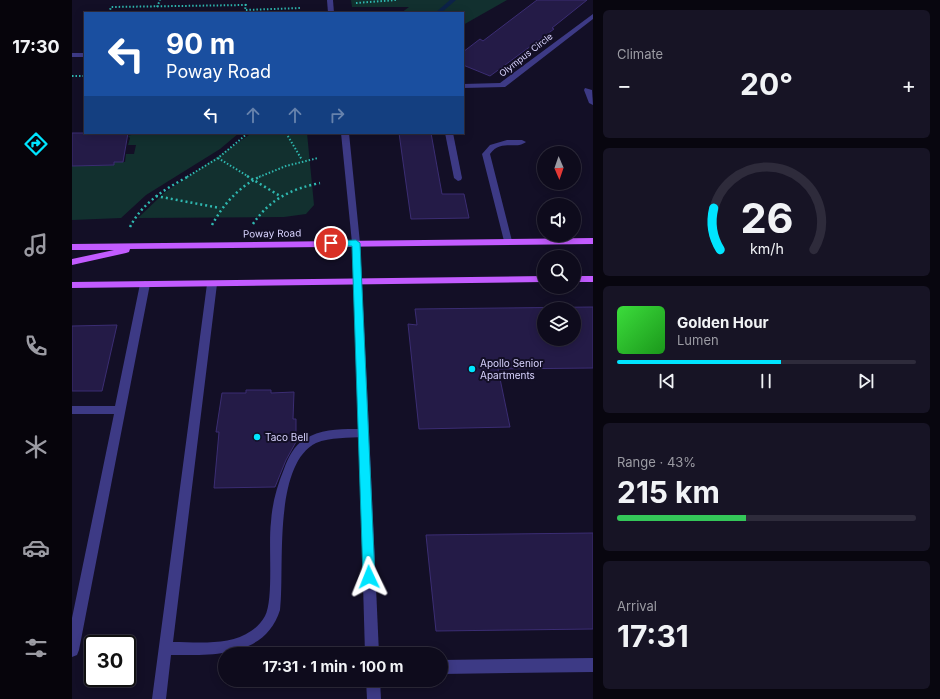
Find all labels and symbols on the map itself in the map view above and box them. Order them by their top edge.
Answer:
street label: Olympus Circle [497,30,555,79]
north arrow [537,146,581,190]
street label: Poway Road [243,226,301,240]
pin [314,226,348,260]
place label: Apollo Senior Apartments [480,357,543,381]
marker: Apollo Senior Apartments [467,364,477,374]
place label: Taco Bell [265,431,308,443]
marker: Taco Bell [252,432,262,442]
position arrow [348,556,390,598]
speed limit sign: 30 [84,635,136,687]

